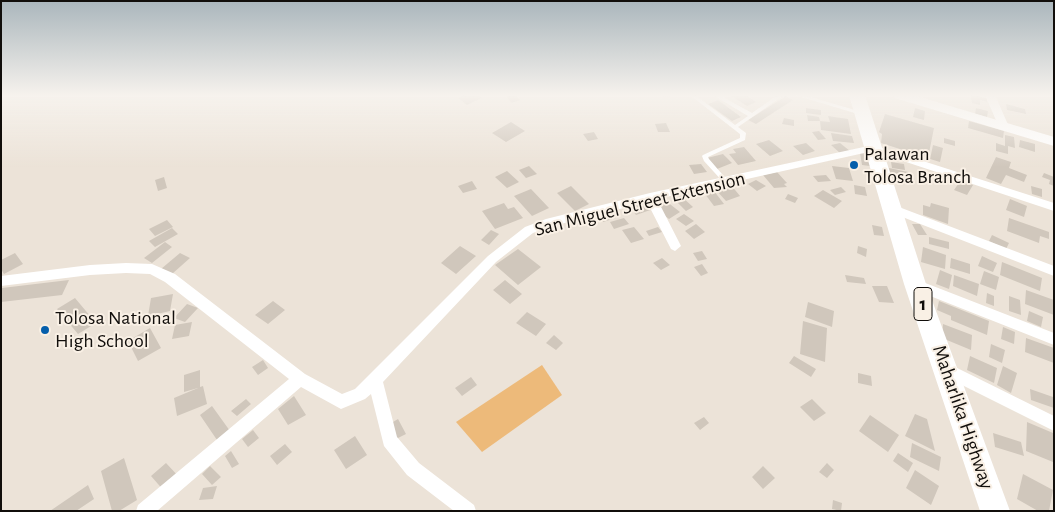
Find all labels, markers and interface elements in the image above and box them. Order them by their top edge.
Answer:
place label: Palawan Tolosa Branch [864,142,971,189]
marker: Palawan Tolosa Branch [848,159,860,171]
street label: San Miguel Street Extension [532,166,748,242]
road number: 1 [914,288,932,320]
place label: Tolosa National High School [55,306,176,353]
marker: Tolosa National High School [39,324,51,336]
street label: Maharlika Highway [927,342,999,492]

